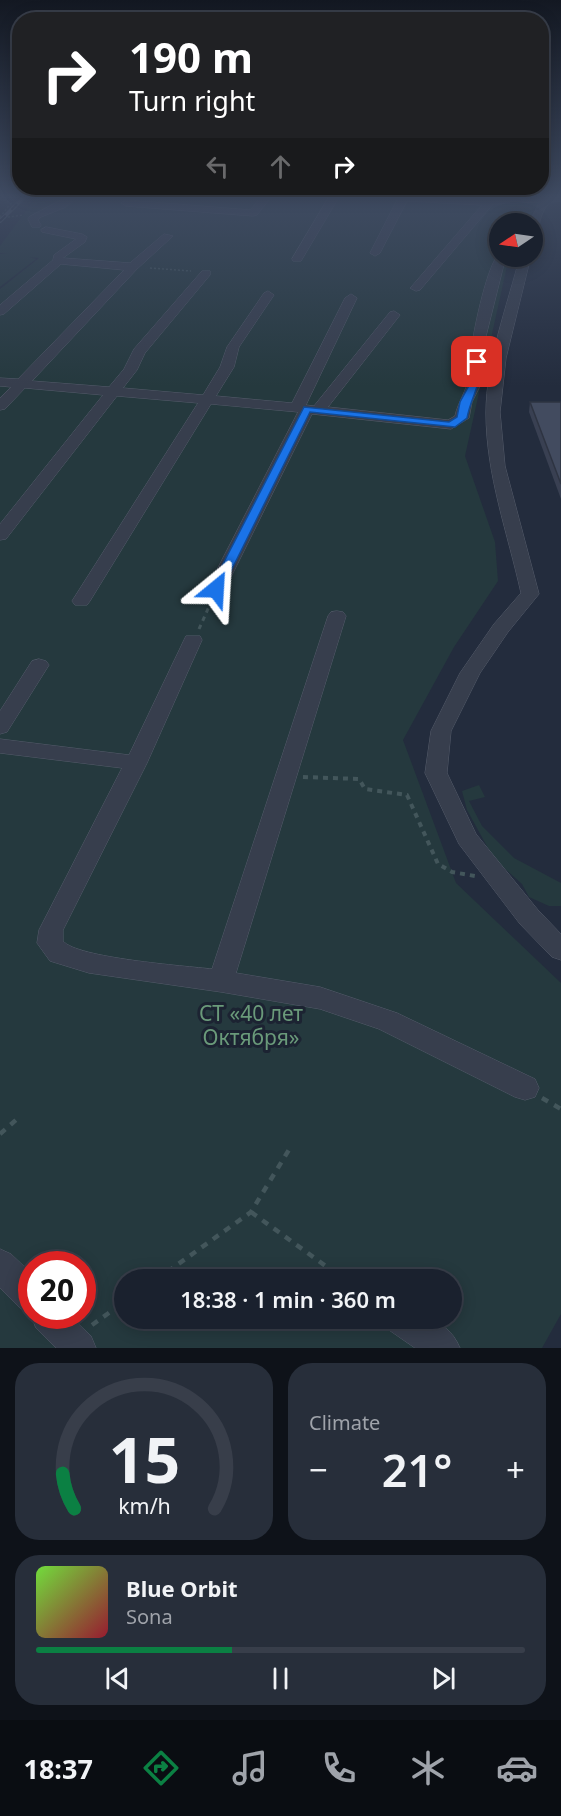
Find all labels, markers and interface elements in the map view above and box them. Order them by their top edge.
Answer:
text: 190 m [129,28,253,85]
icon: right [30,36,108,114]
text: Turn right [129,82,255,119]
icon: left [201,150,234,183]
icon: ahead [264,150,297,183]
icon: right [327,150,360,183]
north arrow [489,213,543,267]
map controls [489,213,543,267]
pin [451,336,502,387]
icon: arrive [460,345,493,378]
position arrow [184,557,248,621]
park label: СТ «40 лет Октября» [199,999,303,1051]
speed limit sign: 20 [18,1251,96,1329]
text: 18:38 · 1 min · 360 m [180,1284,396,1314]
text: Climate [309,1409,380,1436]
text: 15 [108,1416,180,1501]
text: 21° [382,1439,452,1500]
text: − [309,1447,328,1492]
text: + [506,1447,525,1492]
text: km/h [118,1491,170,1520]
text: Blue Orbit [126,1573,238,1603]
text: Sona [126,1603,173,1630]
icon: previous [101,1662,134,1695]
icon: pause [264,1662,297,1695]
icon: next [427,1662,460,1695]
icon: directions [140,1747,182,1789]
icon: music [229,1747,271,1789]
icon: phone [318,1747,360,1789]
icon: climate [407,1747,449,1789]
icon: car [496,1747,538,1789]
text: 18:37 [23,1750,93,1787]

